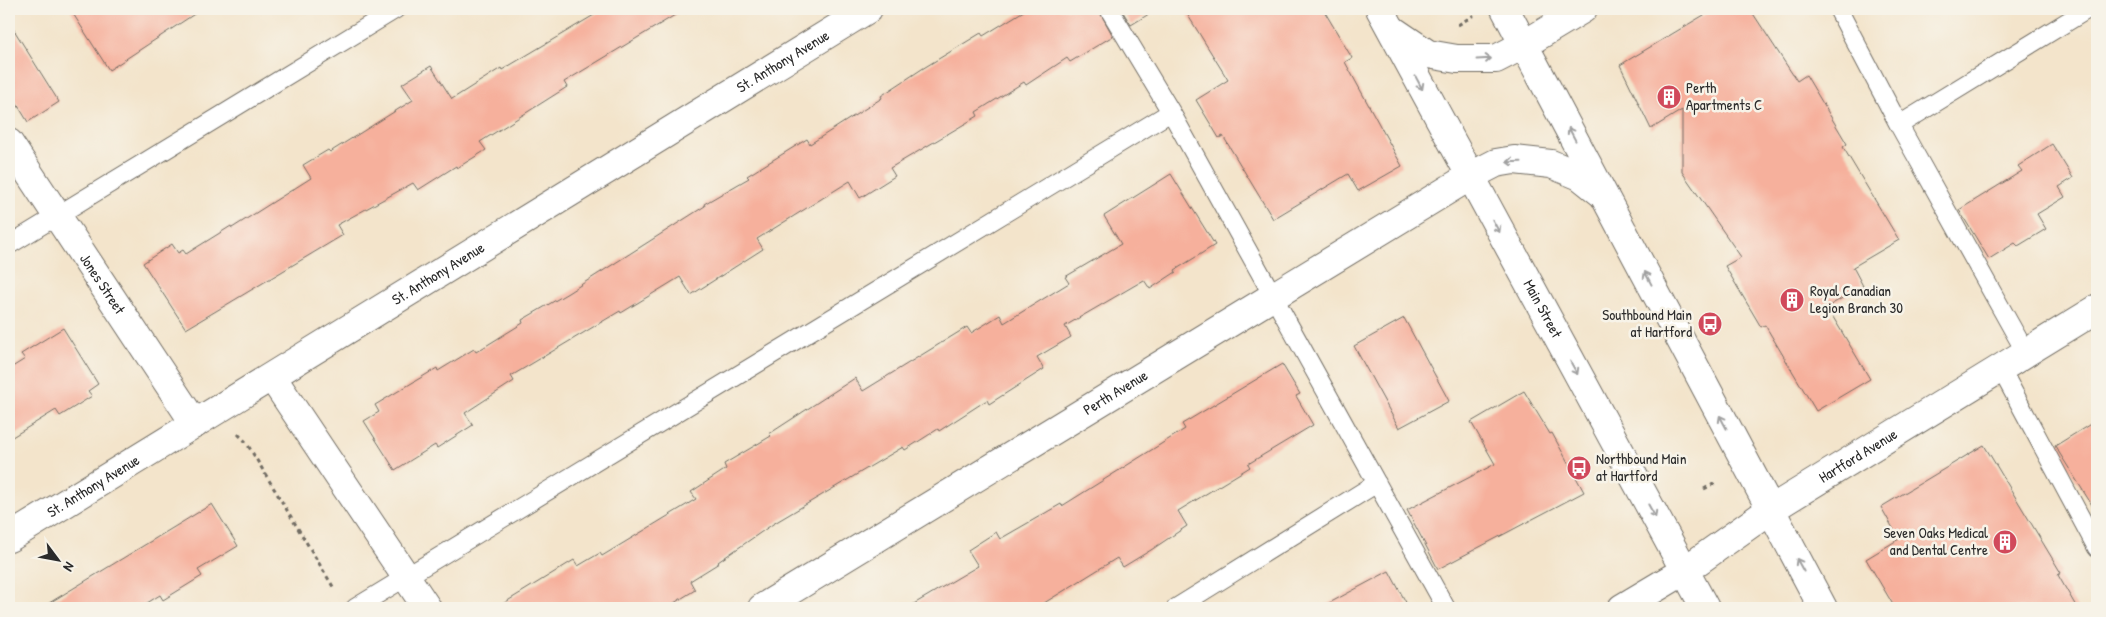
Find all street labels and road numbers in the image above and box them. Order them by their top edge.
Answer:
street label: St. Anthony Avenue [732,24,833,97]
street label: St. Anthony Avenue [388,237,488,310]
street label: Jones Street [75,249,131,319]
street label: Main Street [1519,276,1568,342]
street label: Perth Avenue [1079,364,1151,420]
street label: Hartford Avenue [1815,423,1901,488]
street label: St. Anthony Avenue [43,449,143,522]

